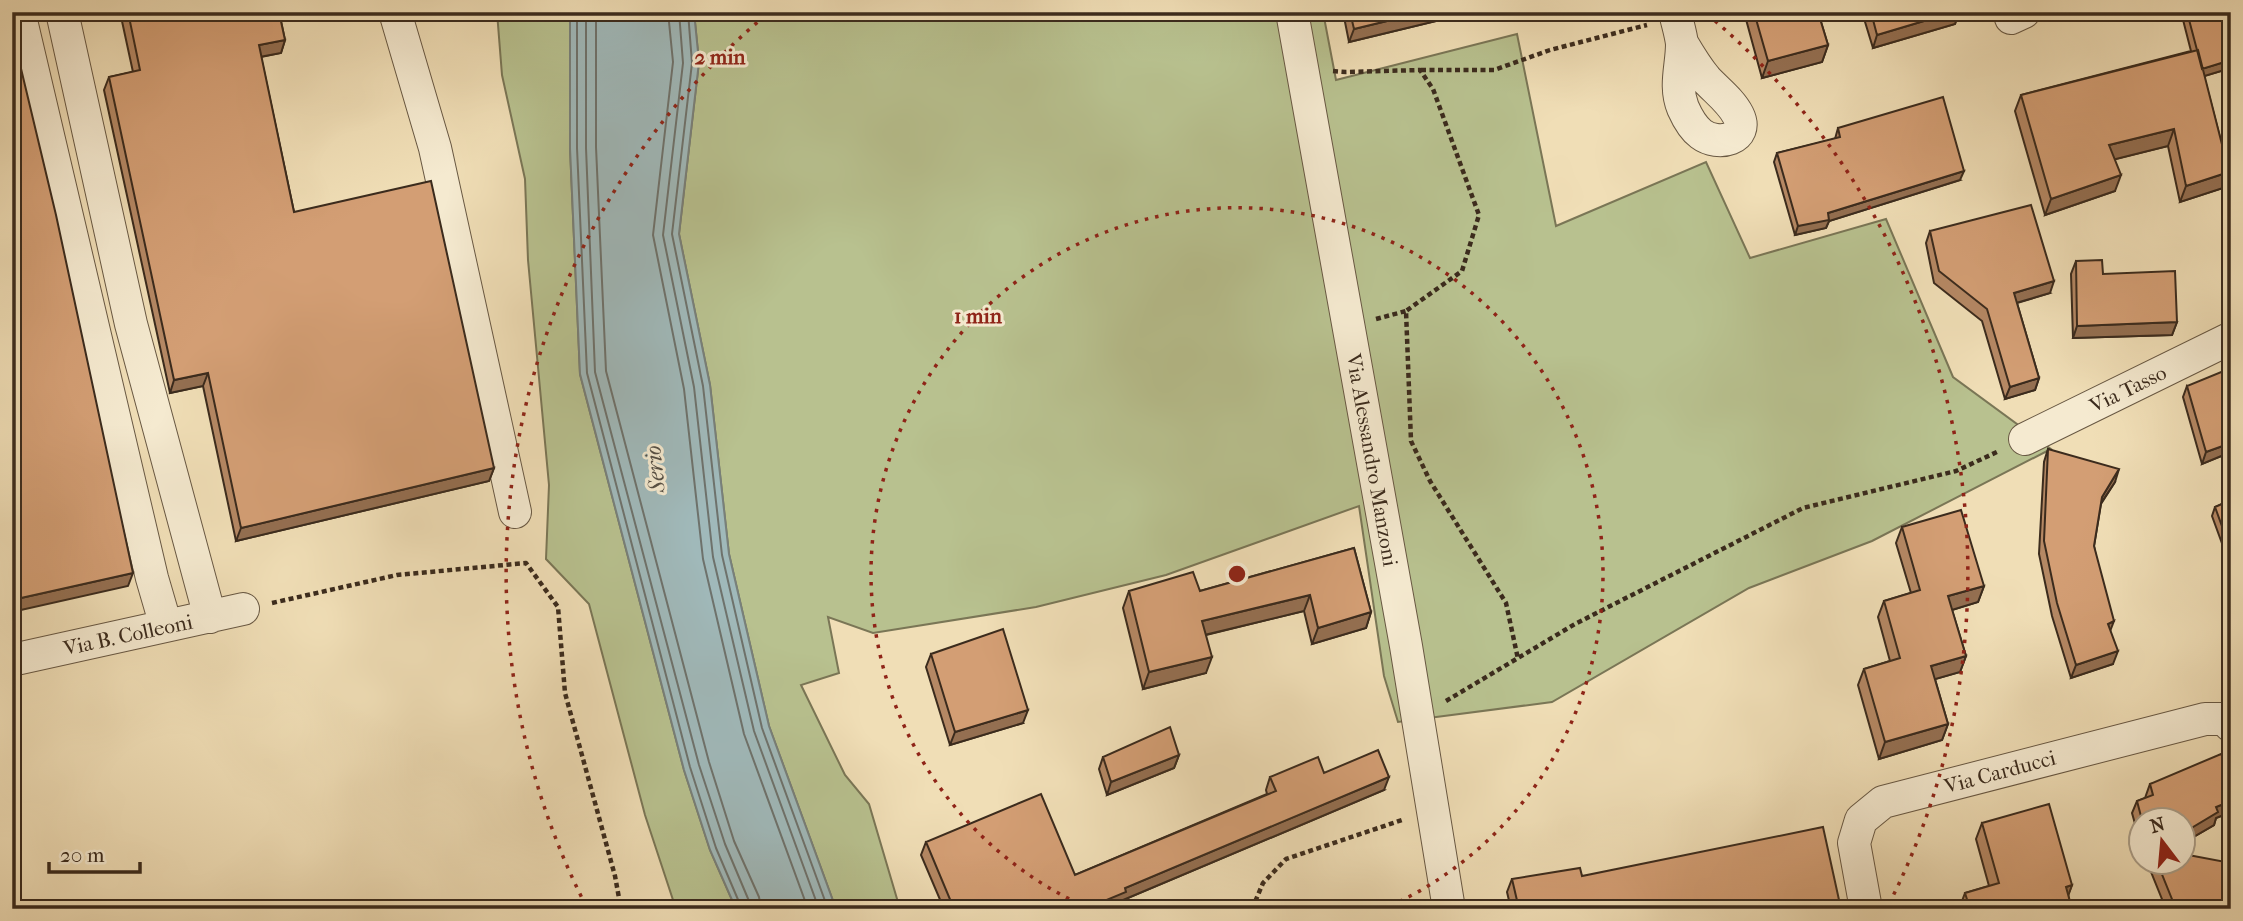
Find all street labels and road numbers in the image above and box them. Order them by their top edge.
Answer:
street label: Via Alessandro Manzoni [1341,351,1403,568]
street label: Via Tasso [2085,360,2170,418]
street label: Via B. Colleoni [60,610,195,661]
street label: Via Carducci [1941,746,2058,799]

